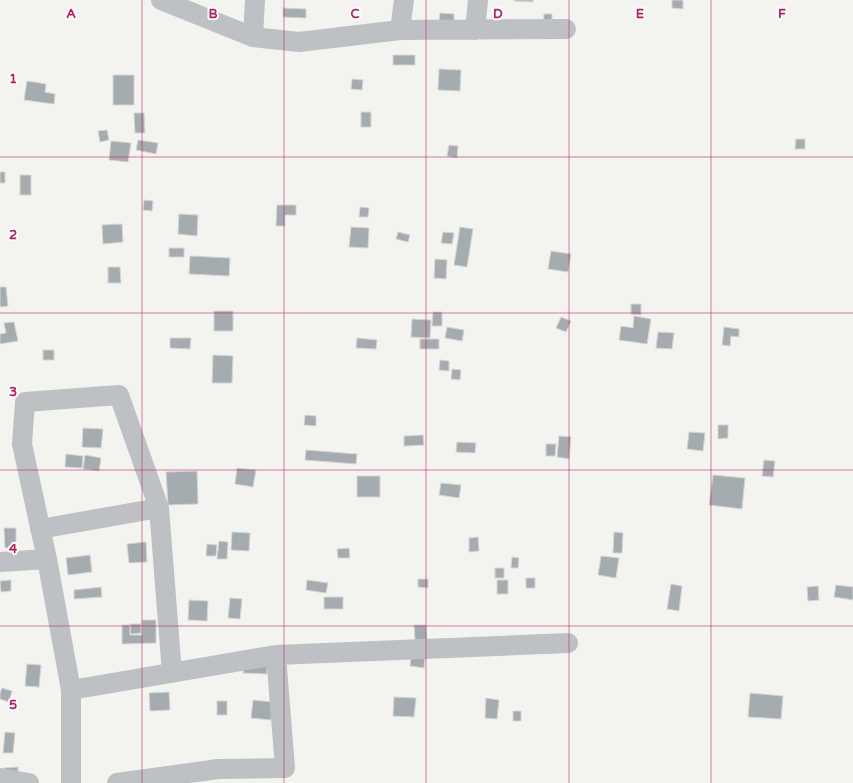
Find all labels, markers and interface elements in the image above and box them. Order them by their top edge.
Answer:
text: A [66,6,76,22]
text: B [208,6,218,22]
text: C [350,6,360,22]
text: D [493,6,503,22]
text: E [636,6,644,22]
text: F [778,6,786,22]
text: 1 [9,71,17,87]
text: 2 [9,227,17,243]
text: 3 [9,384,17,400]
text: 4 [9,541,18,557]
text: 5 [9,697,17,713]

